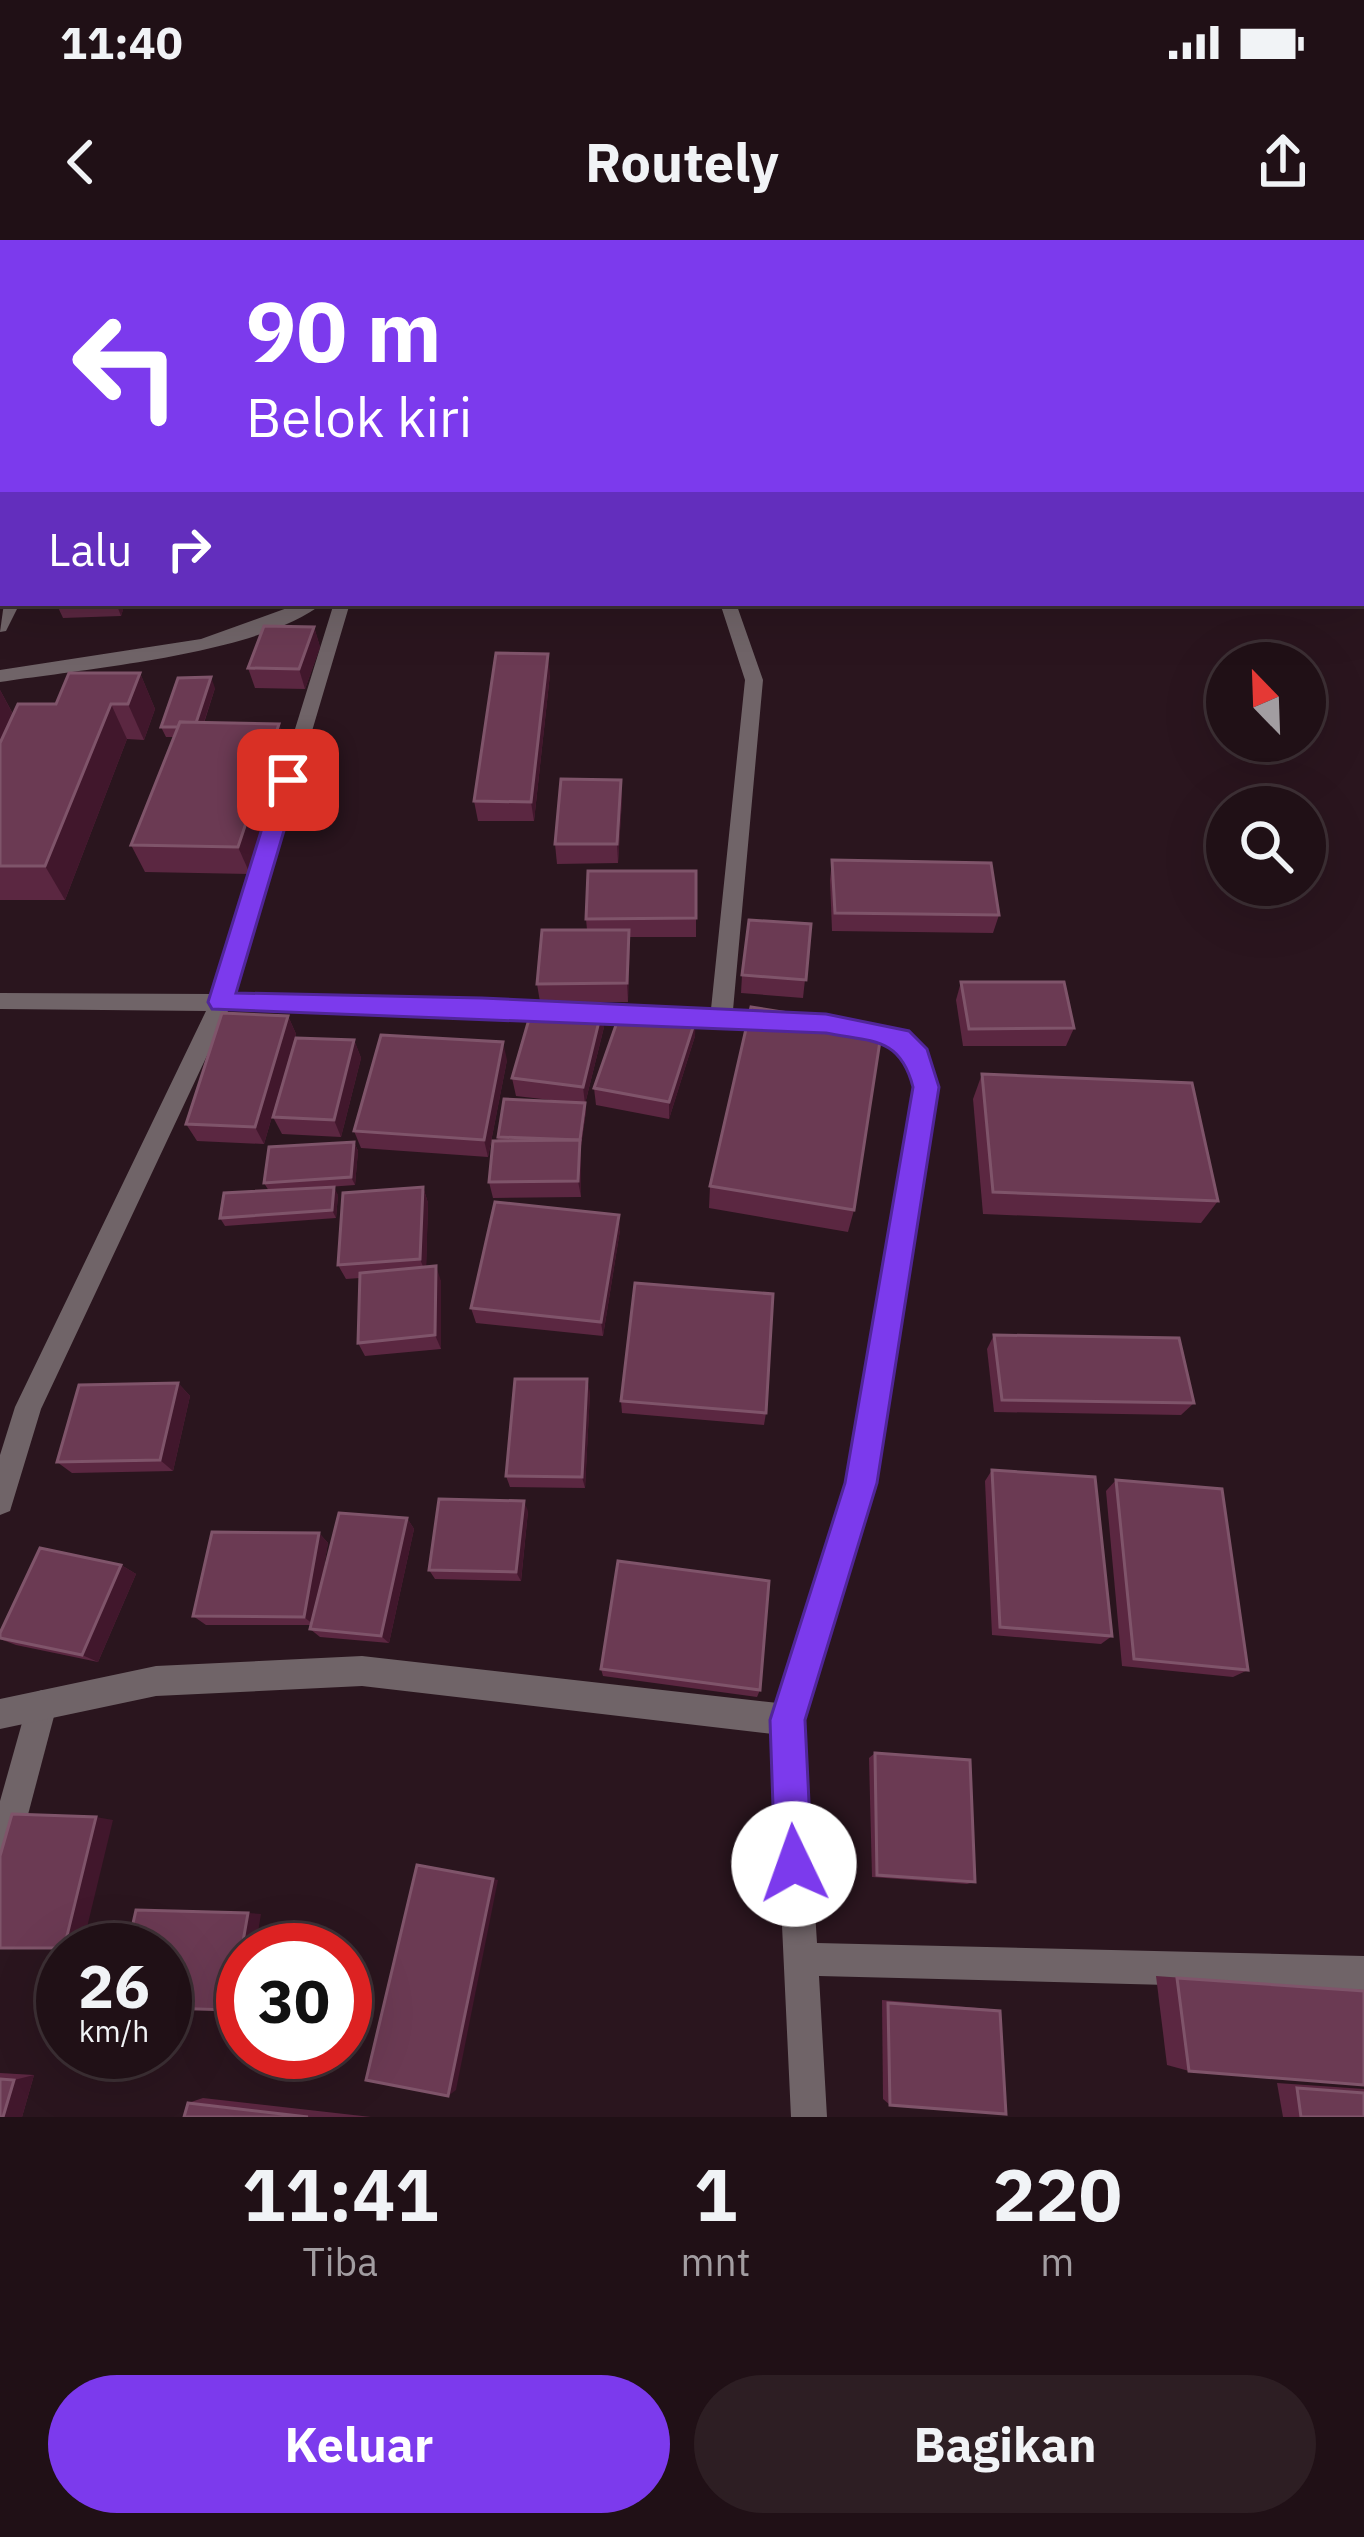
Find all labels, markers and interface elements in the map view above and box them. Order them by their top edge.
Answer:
text: 11:40 [60,13,183,71]
text: Routely [585,127,779,197]
icon: back [48,129,114,195]
icon: share [1250,129,1316,195]
text: 90 m [246,276,442,385]
icon: left [48,288,204,444]
text: Belok kiri [246,382,472,452]
icon: right [156,516,222,582]
text: Lalu [48,520,132,578]
north arrow [1206,642,1326,762]
map controls [1206,642,1326,906]
pin [237,729,339,831]
icon: arrive [255,747,321,813]
button: search [1206,786,1326,906]
position arrow [731,1801,857,1927]
speed limit sign: 30 [216,1923,372,2079]
text: 26 [78,1946,150,2025]
text: km/h [79,2011,149,2050]
text: 11:41 [242,2147,439,2241]
text: 1 [694,2147,737,2241]
text: 220 [992,2147,1122,2241]
text: Tiba [303,2236,378,2287]
text: mnt [681,2236,750,2287]
text: m [1040,2236,1074,2287]
button: Keluar [48,2375,670,2513]
button: Bagikan [694,2375,1316,2513]

